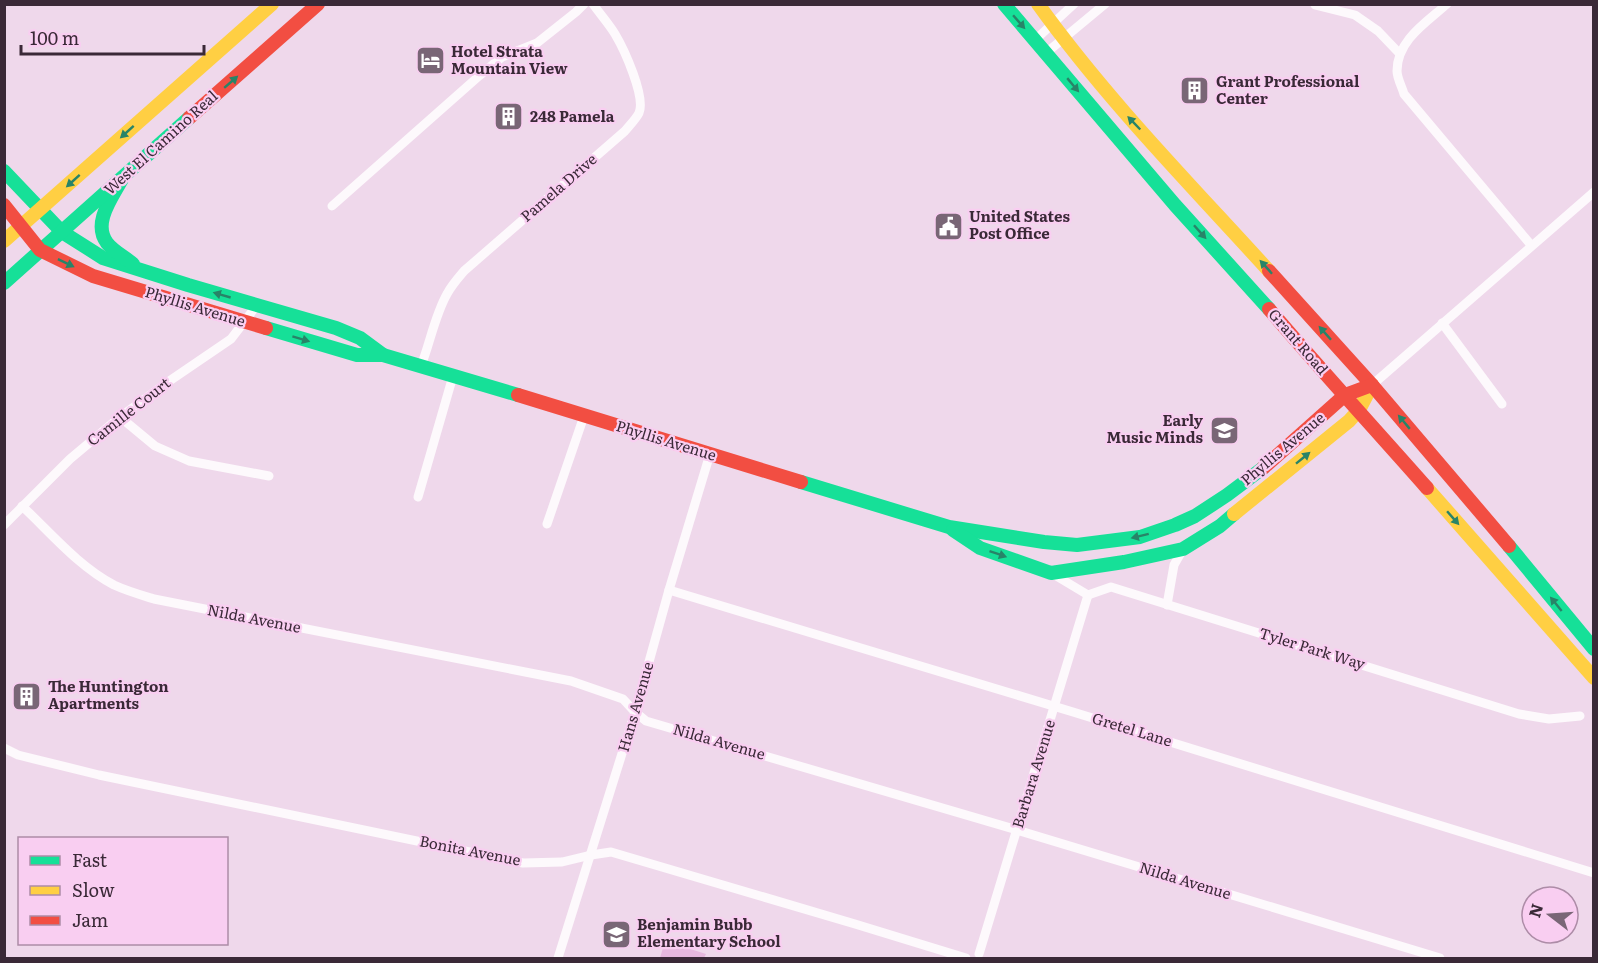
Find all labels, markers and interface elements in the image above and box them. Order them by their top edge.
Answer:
one-way arrow [1012,14,1025,29]
scale bar [21,18,204,56]
text: 100 m [30,24,79,51]
place label: Hotel Strata Mountain View [451,39,568,79]
hotel icon: Hotel Strata Mountain View [414,45,446,77]
place label: Grant Professional Center [1216,69,1360,109]
building icon: Grant Professional Center [1179,75,1211,107]
one-way arrow [223,76,238,89]
one-way arrow [1066,77,1079,93]
street label: West El Camino Real [98,84,222,199]
building icon: 248 Pamela [493,101,525,133]
place label: 248 Pamela [530,104,615,127]
one-way arrow [1128,116,1142,130]
one-way arrow [119,125,134,139]
street label: Pamela Drive [515,147,601,227]
one-way arrow [66,174,81,187]
place label: United States Post Office [969,204,1070,244]
public building icon: United States Post Office [932,210,964,242]
one-way arrow [1193,224,1206,239]
one-way arrow [57,259,74,268]
one-way arrow [1260,260,1273,275]
street label: Phyllis Avenue [142,279,249,332]
one-way arrow [213,290,231,299]
street label: Grant Road [1264,303,1334,379]
one-way arrow [1319,326,1332,341]
one-way arrow [292,334,310,344]
street label: Camille Court [81,371,175,451]
street label: Phyllis Avenue [1235,406,1329,490]
place label: Early Music Minds [1107,408,1204,448]
street label: Phyllis Avenue [613,413,720,466]
school or university icon: Early Music Minds [1208,414,1240,446]
one-way arrow [1397,414,1410,430]
one-way arrow [1295,451,1311,464]
one-way arrow [1446,510,1459,525]
one-way arrow [1131,531,1149,541]
one-way arrow [989,550,1007,560]
one-way arrow [1550,596,1563,612]
street label: Nilda Avenue [206,597,303,638]
street label: Tyler Park Way [1257,621,1369,675]
street label: Hans Avenue [611,659,658,754]
place label: The Huntington Apartments [48,674,169,714]
building icon: The Huntington Apartments [11,680,43,712]
street label: Gretel Lane [1090,706,1175,752]
street label: Nilda Avenue [671,716,768,765]
street label: Barbara Avenue [1005,716,1060,831]
street label: Bonita Avenue [418,828,523,871]
legend [18,837,228,945]
text: Fast [72,846,108,873]
street label: Nilda Avenue [1137,855,1234,904]
text: Slow [72,876,115,903]
north arrow [1520,885,1580,945]
text: N [1521,900,1548,920]
text: Jam [72,906,108,933]
place label: Benjamin Bubb Elementary School [637,912,781,952]
school or university icon: Benjamin Bubb Elementary School [600,918,632,950]

